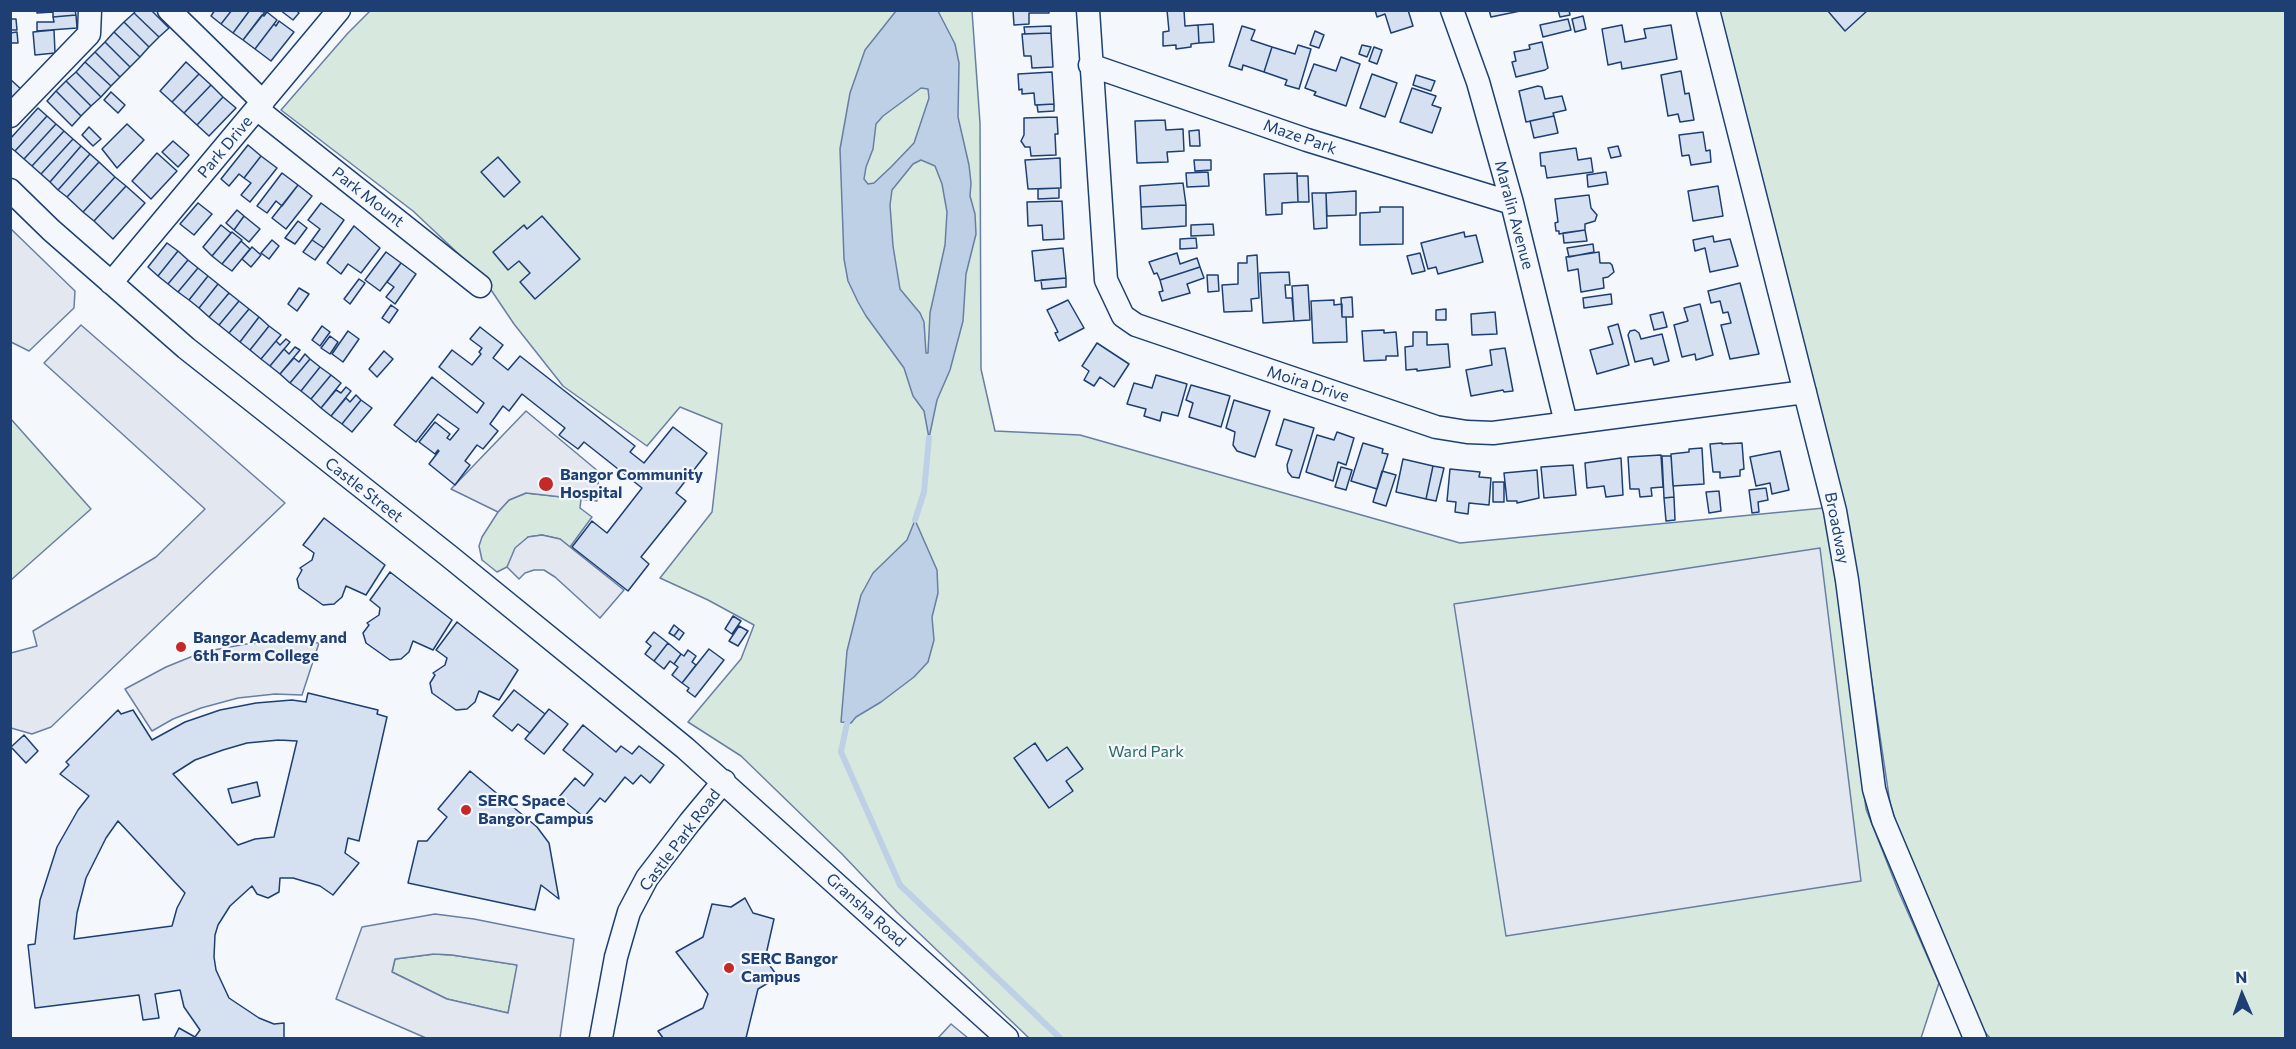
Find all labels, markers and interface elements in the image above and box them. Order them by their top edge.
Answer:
street label: Park Drive [193,112,257,182]
street label: Maze Park [1261,115,1339,159]
street label: Maralin Avenue [1490,158,1538,272]
street label: Park Mount [328,163,408,231]
street label: Moira Drive [1264,362,1352,406]
street label: Castle Street [321,454,407,526]
place label: Bangor Community Hospital [560,465,703,503]
marker: Bangor Community Hospital [537,475,555,493]
street label: Broadway [1821,490,1853,566]
place label: Bangor Academy and 6th Form College [193,628,347,666]
marker: Bangor Academy and 6th Form College [174,640,188,654]
park label: Ward Park [1108,742,1184,762]
street label: Castle Park Road [635,785,725,895]
place label: SERC Space Bangor Campus [478,791,594,829]
marker: SERC Space Bangor Campus [459,803,473,817]
street label: Gransha Road [822,869,910,951]
place label: SERC Bangor Campus [741,949,838,987]
marker: SERC Bangor Campus [722,961,736,975]
north arrow [2212,965,2272,1025]
text: N [2235,967,2248,986]

